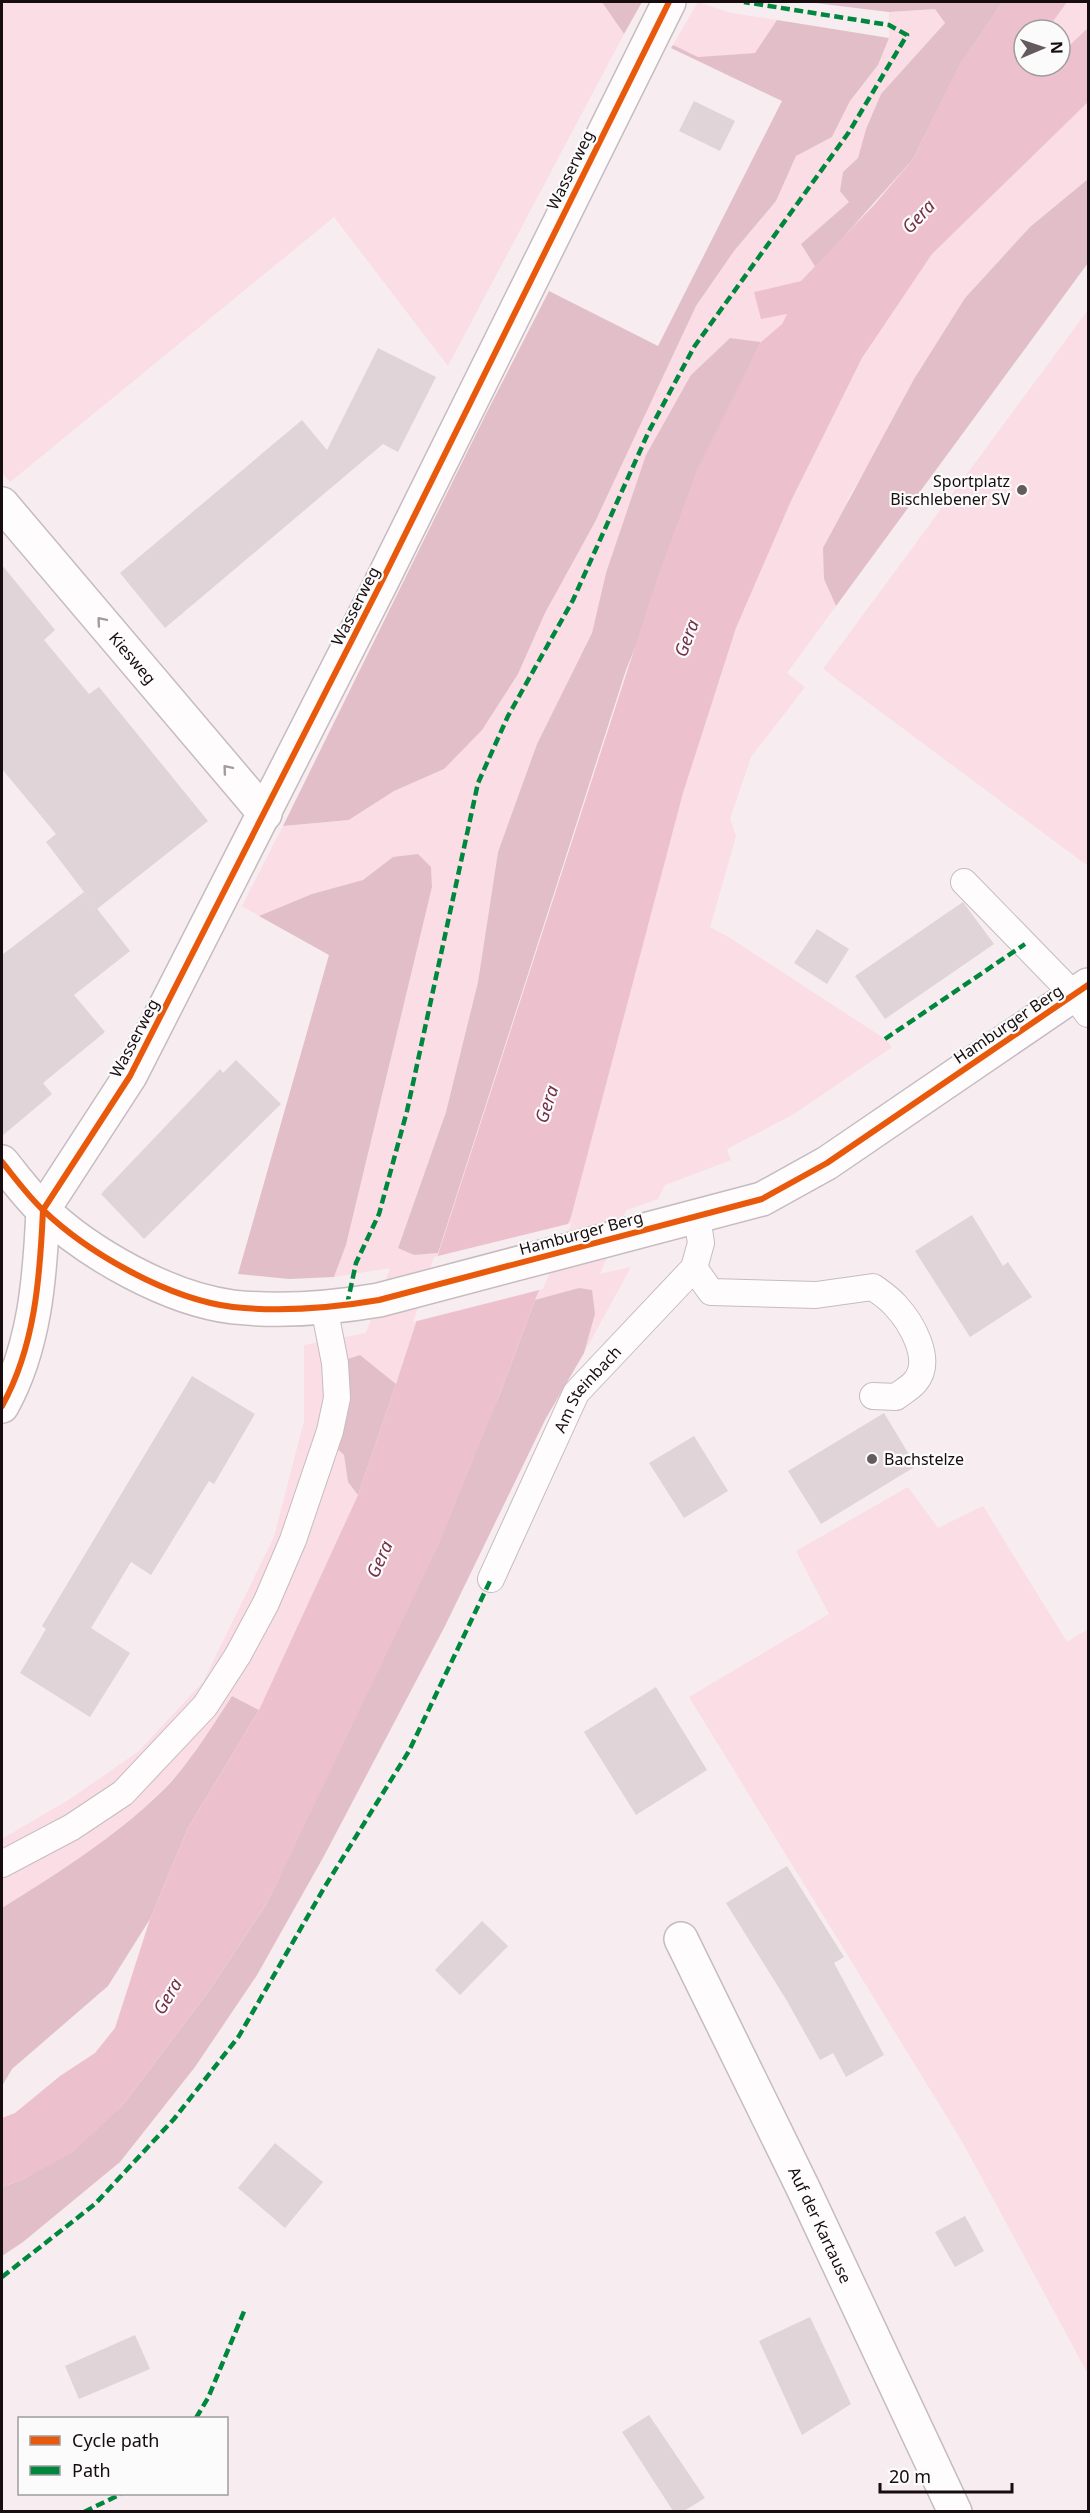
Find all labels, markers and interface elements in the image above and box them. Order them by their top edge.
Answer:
north arrow [1012,18,1072,78]
text: N [1046,41,1068,54]
street label: Wasserweg [541,127,599,213]
water label: Gera [896,194,940,238]
place label: Sportplatz Bischlebener SV [890,470,1010,510]
marker: Sportplatz Bischlebener SV [1015,483,1029,497]
street label: Wasserweg [326,563,384,649]
water label: Gera [668,616,704,660]
one-way arrow [97,617,108,628]
street label: Kiesweg [104,627,161,689]
one-way arrow [223,765,234,776]
street label: Hamburger Berg [949,979,1067,1069]
street label: Wasserweg [104,995,164,1081]
water label: Gera [529,1082,563,1126]
street label: Hamburger Berg [517,1206,645,1260]
street label: Am Steinbach [548,1341,626,1436]
place label: Bachstelze [884,1448,964,1470]
marker: Bachstelze [865,1452,879,1466]
water label: Gera [360,1537,398,1581]
water label: Gera [147,1973,187,2019]
street label: Auf der Kartause [783,2163,857,2287]
legend [18,2417,228,2495]
text: Cycle path [72,2428,159,2452]
scale bar [880,2456,1012,2494]
text: Path [72,2458,111,2482]
text: 20 m [889,2464,931,2488]

